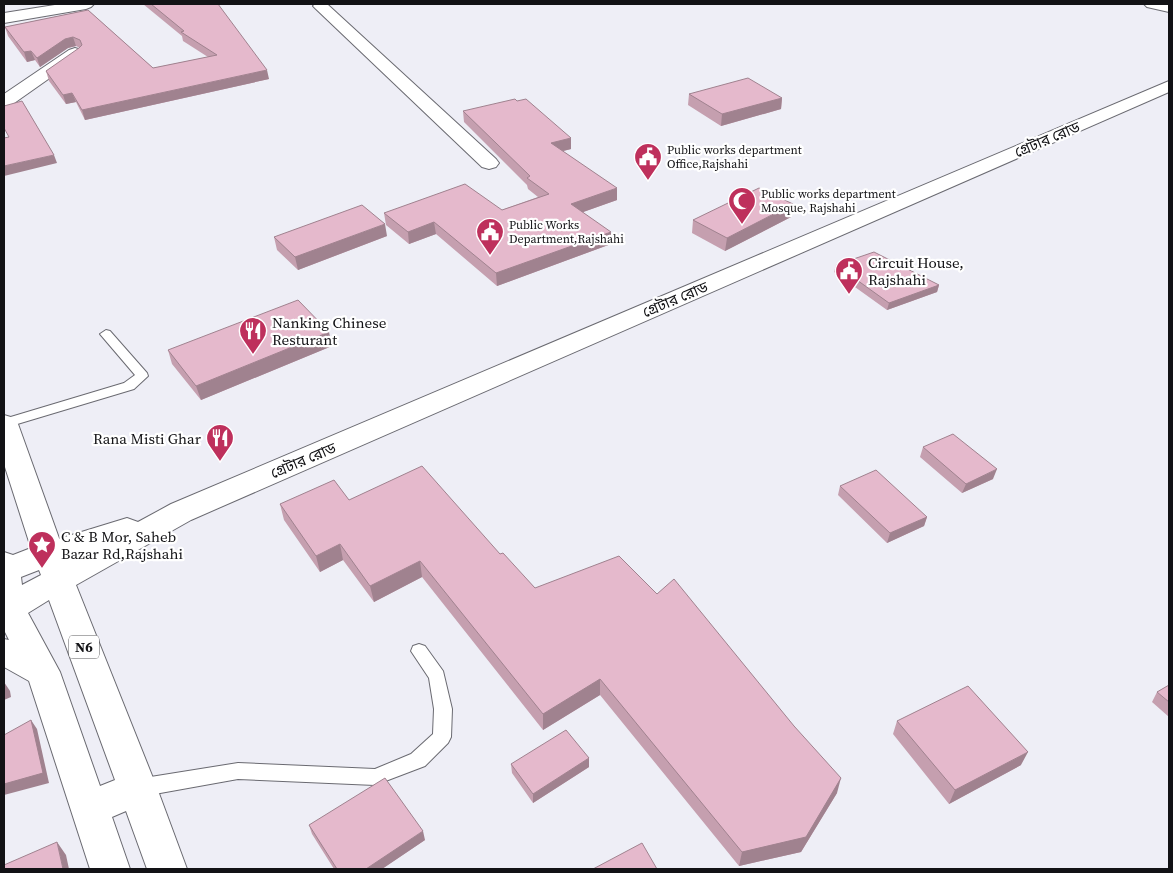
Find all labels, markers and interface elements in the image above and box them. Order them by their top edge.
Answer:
street label: গ্রেটার রোড [1011,116,1083,162]
public building icon: Public works department Office,Rajshahi [633,142,663,181]
place label: Public works department Office,Rajshahi [667,142,802,172]
mosque icon: Public works department Mosque, Rajshahi [727,186,757,225]
place label: Public works department Mosque, Rajshahi [761,186,896,216]
public building icon: Public Works Department,Rajshahi [475,217,505,256]
place label: Public Works Department,Rajshahi [509,217,624,247]
place label: Circuit House, Rajshahi [868,252,964,290]
public building icon: Circuit House, Rajshahi [834,256,864,295]
street label: গ্রেটার রোড [639,276,711,322]
place label: Nanking Chinese Resturant [272,312,387,350]
restaurant icon: Nanking Chinese Resturant [238,316,268,355]
restaurant icon: Rana Misti Ghar [205,423,235,462]
place label: Rana Misti Ghar [93,428,202,449]
street label: গ্রেটার রোড [267,437,339,483]
place label: C & B Mor, Saheb Bazar Rd,Rajshahi [61,526,183,564]
place icon: C & B Mor, Saheb Bazar Rd,Rajshahi [27,530,57,569]
road number: N6 [69,636,99,659]

